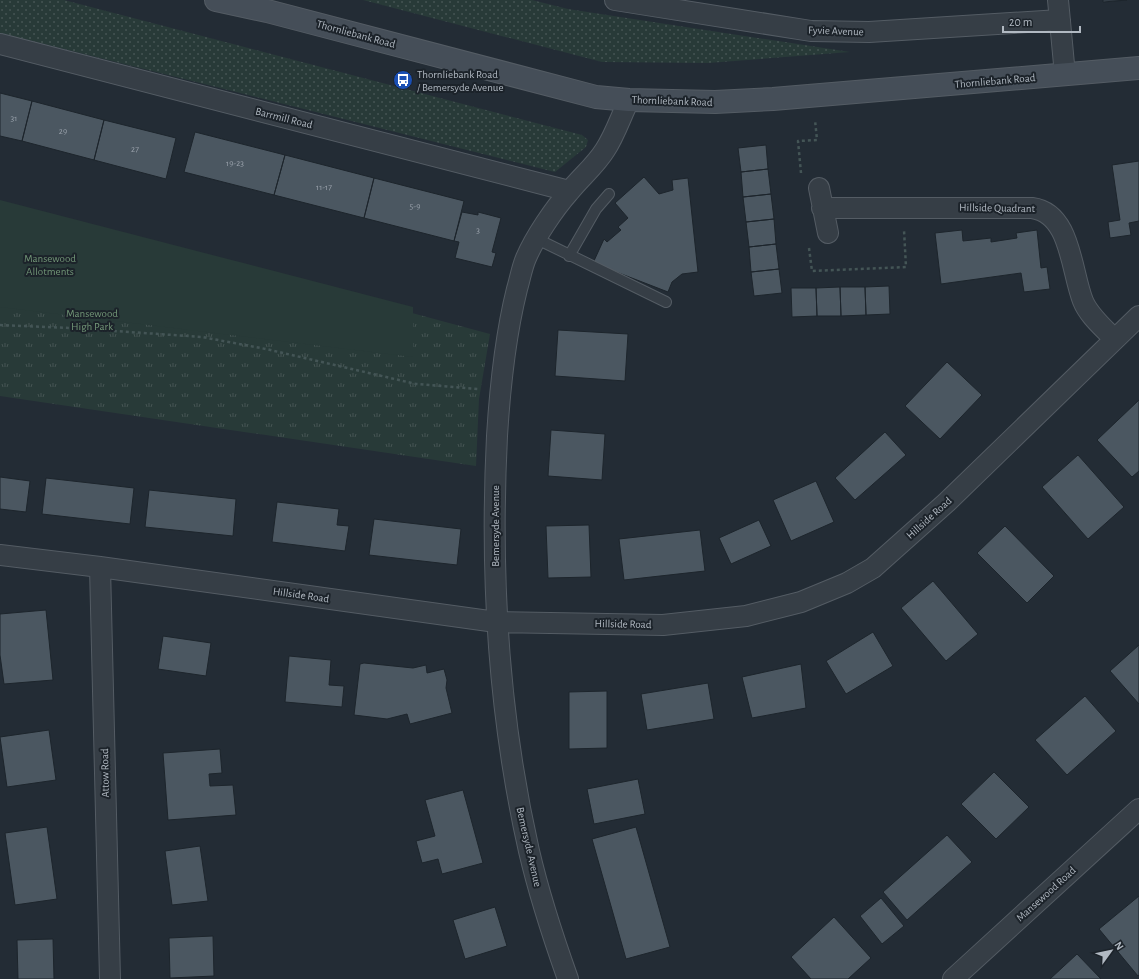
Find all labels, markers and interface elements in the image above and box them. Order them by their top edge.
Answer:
scale bar [1003,8,1080,34]
text: 20 m [1009,16,1032,28]
street label: Thornliebank Road [315,18,397,50]
street label: Fyvie Avenue [808,25,864,37]
bus stop icon: Thornliebank Road / Bemersyde Avenue [392,69,414,91]
place label: Thornliebank Road / Bemersyde Avenue [417,69,504,93]
street label: Thornliebank Road [954,72,1036,90]
street label: Thornliebank Road [631,94,713,108]
street label: Barrmill Road [254,106,314,130]
house number: 31 [11,114,17,123]
house number: 29 [59,127,67,136]
house number: 27 [131,145,139,154]
house number: 19-23 [226,159,244,168]
house number: 11-17 [316,183,332,192]
house number: 5-9 [410,202,420,211]
street label: Hillside Quadrant [959,202,1036,214]
house number: 3 [476,226,480,235]
park label: Mansewood Allotments [24,253,76,277]
park label: Mansewood High Park [66,308,118,332]
street label: Bemersyde Avenue [490,485,501,567]
street label: Hillside Road [904,495,954,541]
street label: Hillside Road [272,586,330,604]
street label: Hillside Road [594,618,652,630]
street label: Attow Road [99,748,111,798]
street label: Bemersyde Avenue [514,806,544,888]
street label: Mansewood Road [1014,864,1078,923]
north arrow [1091,931,1131,971]
text: N [1112,940,1126,952]

